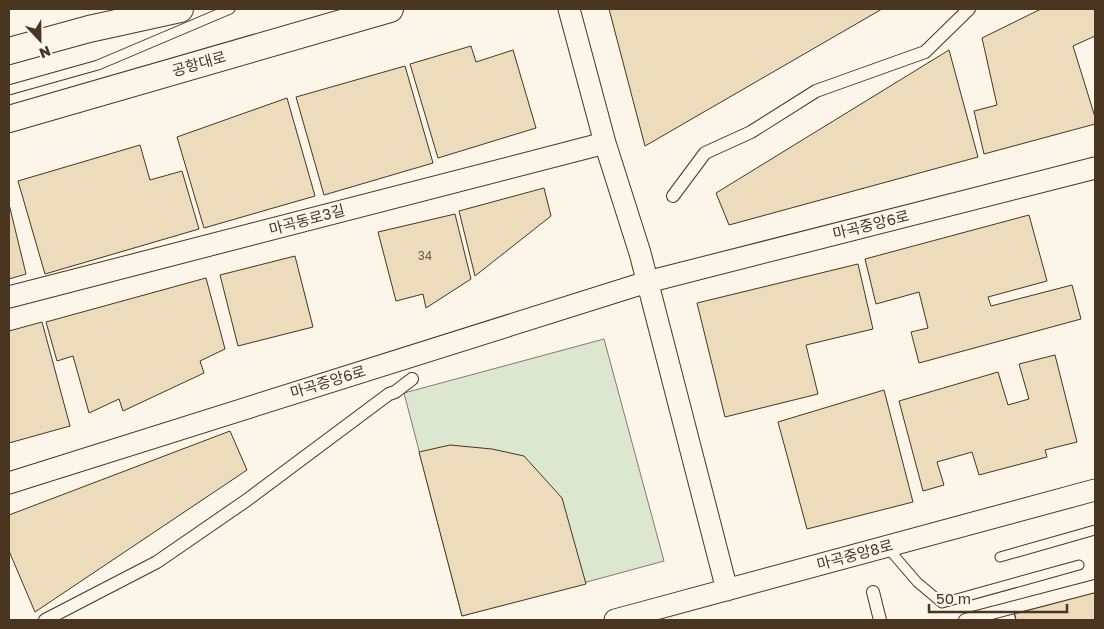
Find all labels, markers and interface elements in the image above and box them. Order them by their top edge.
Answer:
north arrow [15,15,65,65]
text: N [37,43,53,62]
street label: 공항대로 [170,47,228,79]
street label: 마곡동로3길 [267,200,347,238]
street label: 마곡중앙6로 [831,206,911,242]
house number: 34 [418,248,432,263]
street label: 마곡중앙6로 [288,361,368,401]
street label: 마곡중앙8로 [815,535,895,573]
scale bar [929,582,1066,614]
text: 50 m [936,589,971,607]

